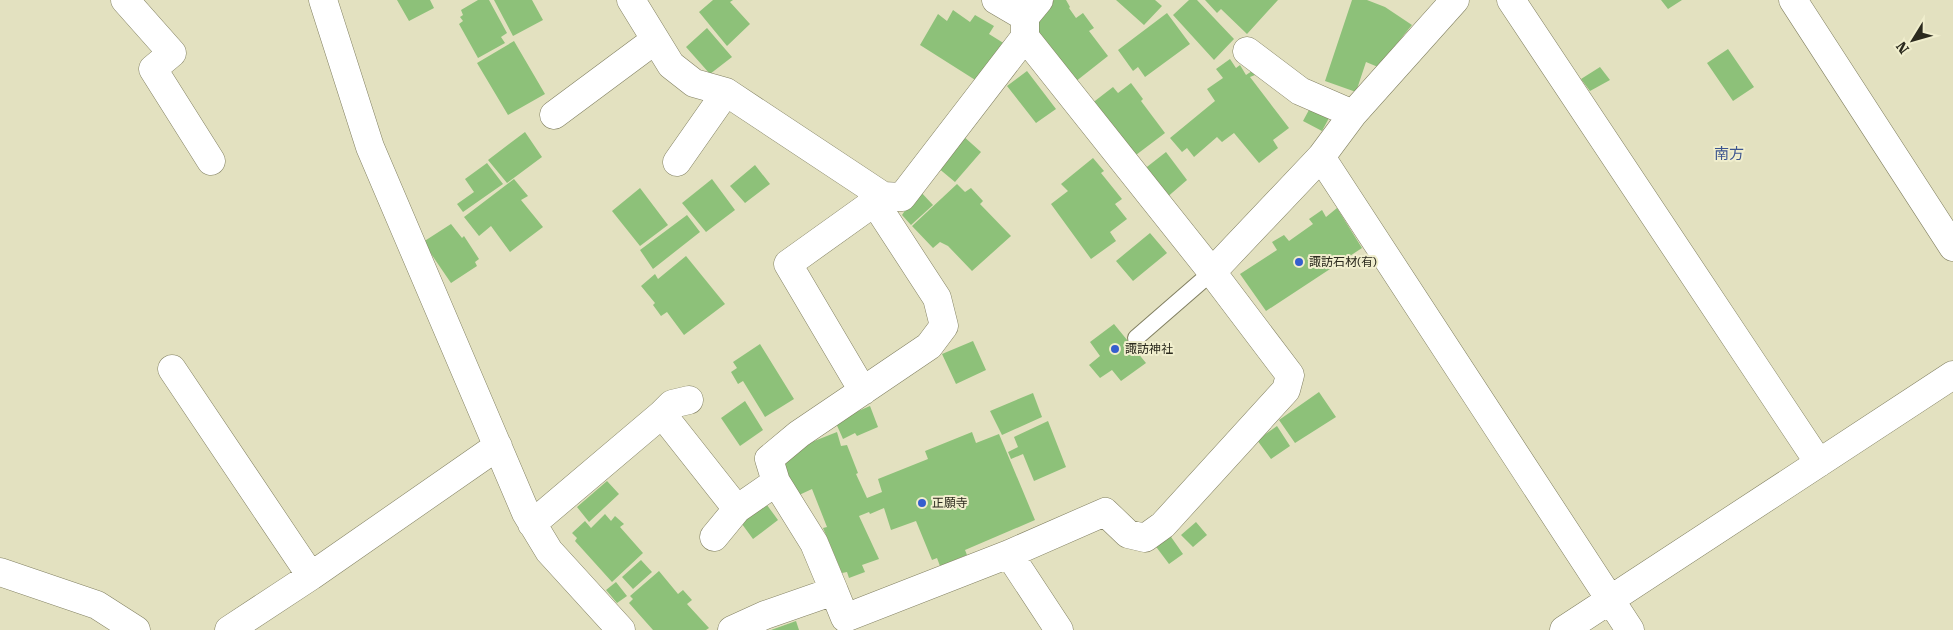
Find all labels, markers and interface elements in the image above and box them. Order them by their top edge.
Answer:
north arrow [1888,15,1938,65]
text: N [1893,39,1912,57]
district label: 南方 [1714,145,1744,163]
place label: 諏訪石材(有) [1309,255,1377,269]
marker: 諏訪石材(有) [1293,256,1305,268]
place label: 諏訪神社 [1125,342,1173,356]
marker: 諏訪神社 [1109,343,1121,355]
place label: 正願寺 [932,496,968,510]
marker: 正願寺 [916,497,928,509]

